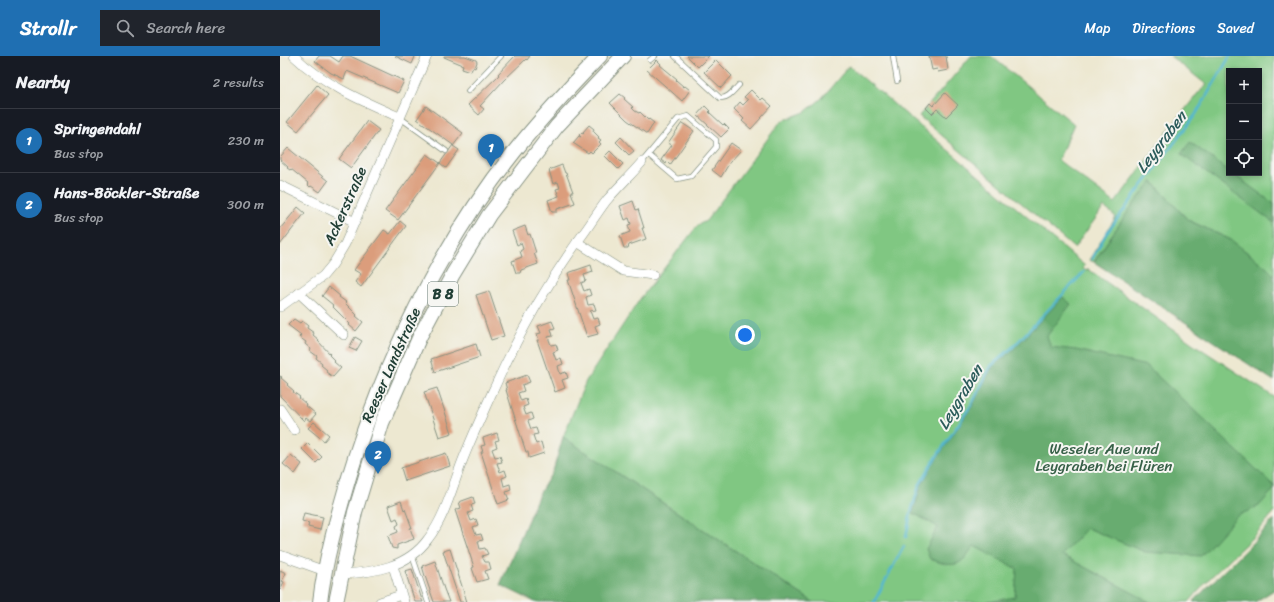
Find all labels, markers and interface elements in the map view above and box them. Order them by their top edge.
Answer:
search box [100,10,380,46]
text: Strollr [20,12,76,45]
text: Search here [146,15,225,41]
text: Map [1084,16,1110,41]
text: Directions [1132,16,1195,41]
text: Saved [1217,16,1254,41]
icon: search [114,17,136,39]
text: Nearby [16,67,70,97]
map controls [1226,68,1262,176]
button: + [1226,68,1262,104]
text: 2 results [213,71,264,94]
water label: Leygraben [1128,103,1196,179]
button: − [1226,104,1262,140]
text: Springendahl [54,116,141,142]
text: 1 [26,129,32,152]
text: 230 m [228,129,264,152]
pin: 1 [478,134,504,167]
button: locate [1226,140,1262,176]
text: Bus stop [54,142,103,165]
street label: Ackerstraße [316,162,374,251]
text: Hans-Böckler-Straße [54,180,199,206]
text: 2 [25,193,33,216]
text: 300 m [227,193,264,216]
text: Bus stop [54,206,103,229]
road number: B 8 [428,282,458,306]
street label: Reeser Landstraße [354,303,428,427]
your location [735,325,755,345]
water label: Leygraben [929,357,992,435]
park label: Weseler Aue und Leygraben bei Flüren [1036,436,1172,479]
pin: 2 [365,441,391,474]

